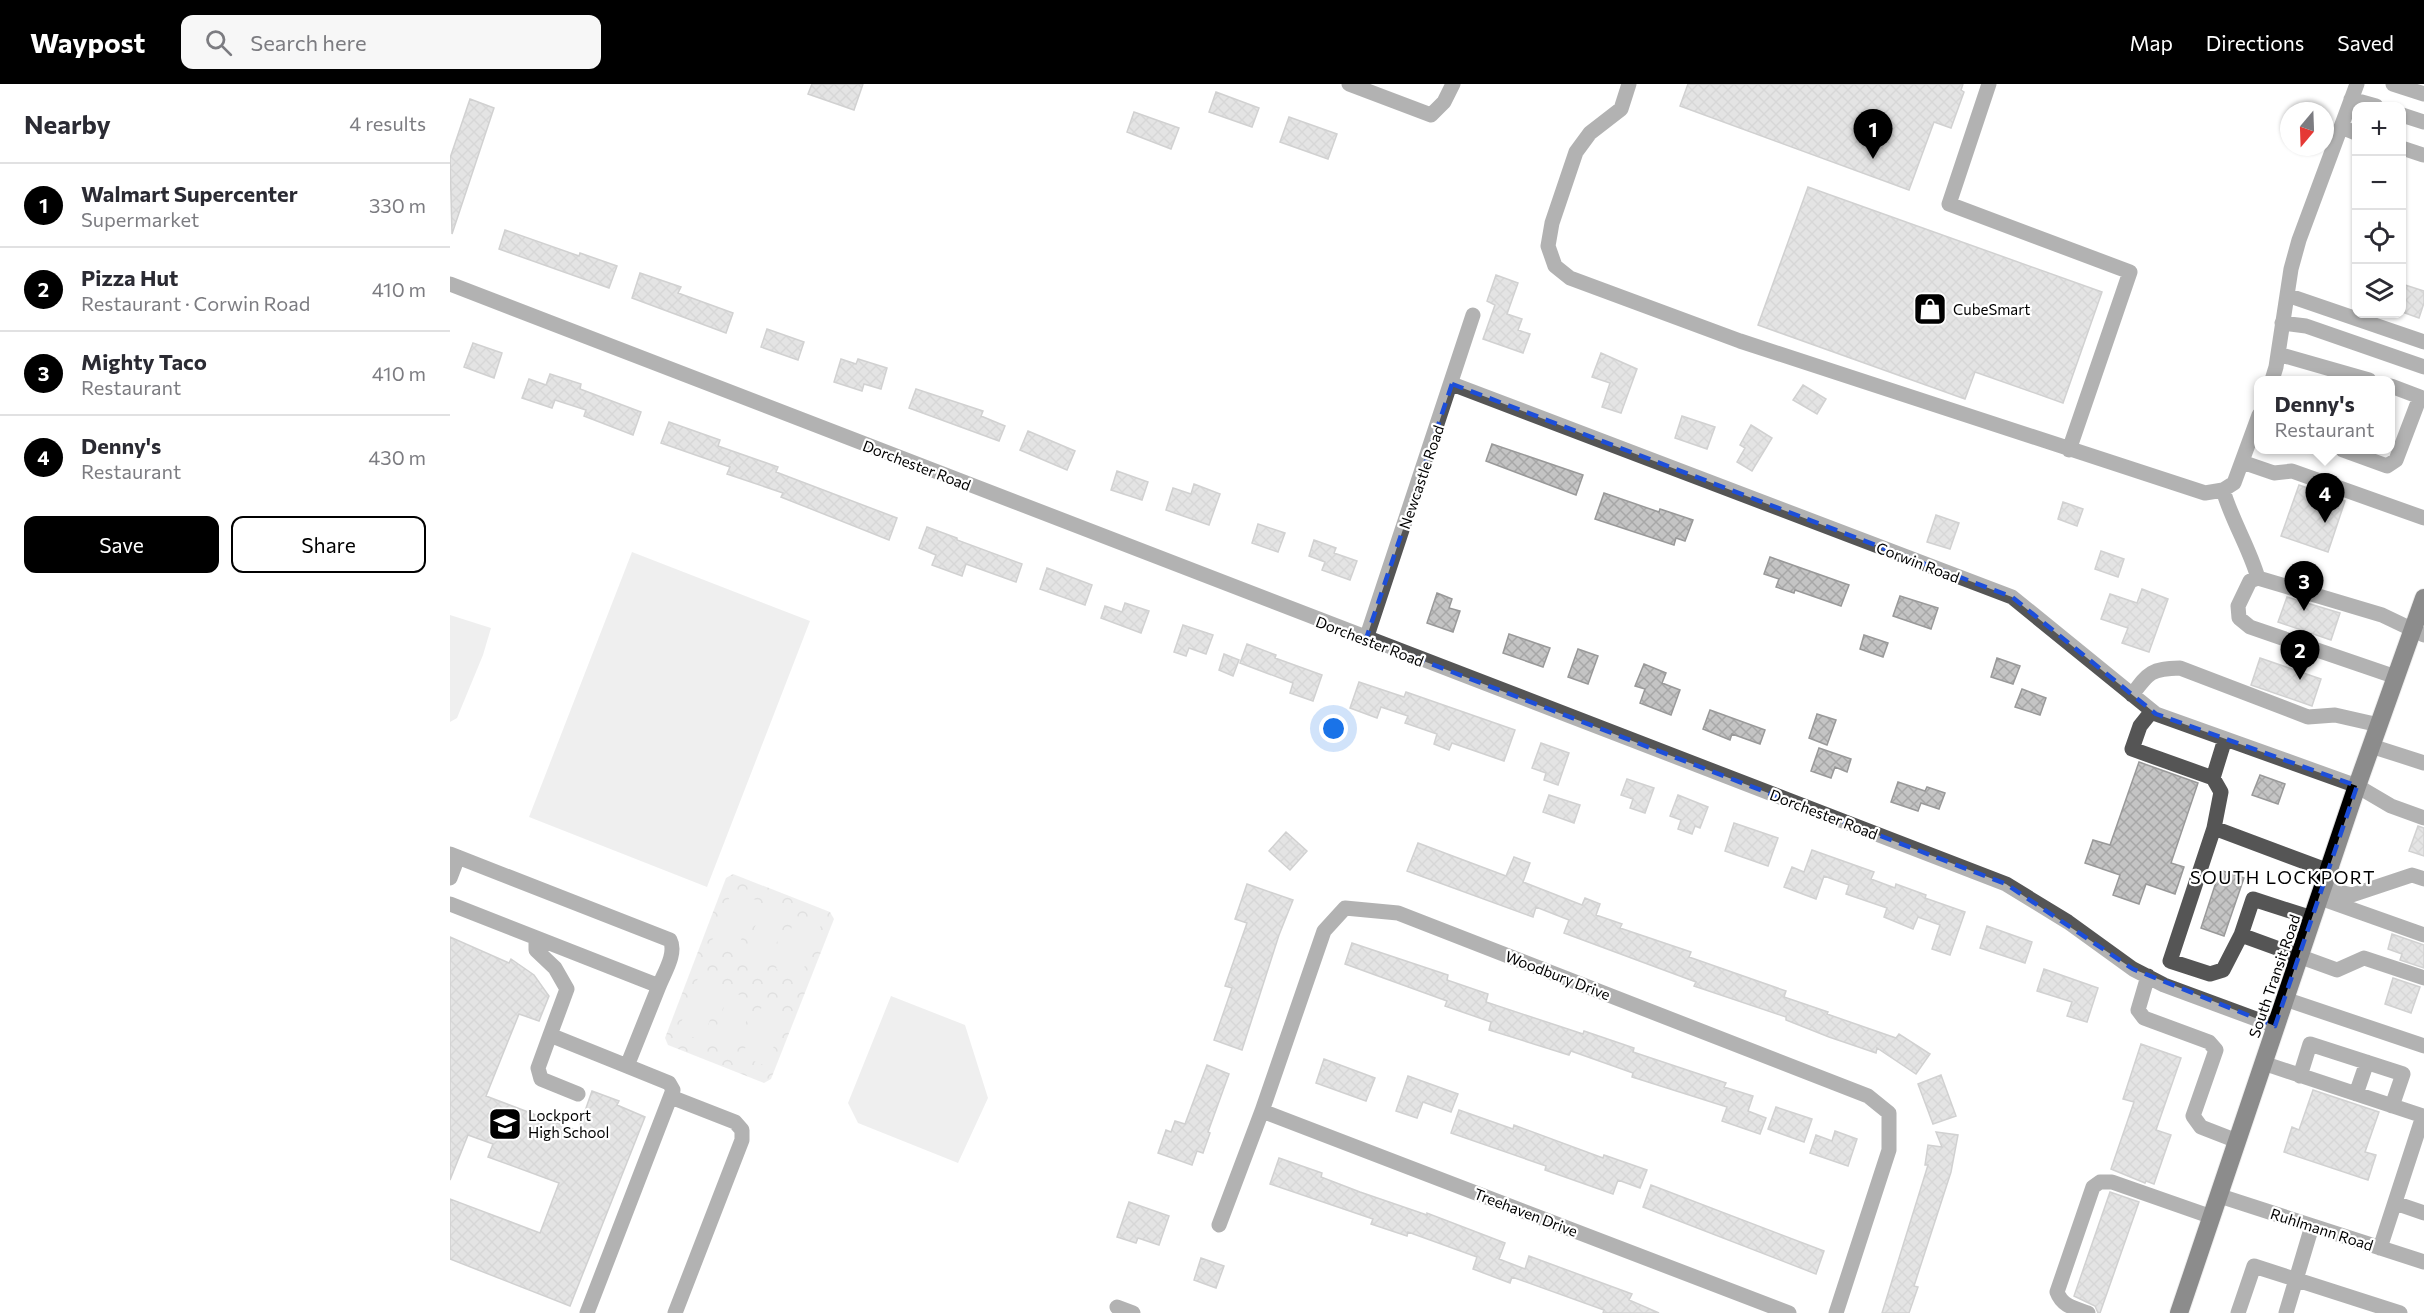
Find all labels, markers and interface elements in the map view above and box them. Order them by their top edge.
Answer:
search box [181,15,601,69]
text: Waypost [30,25,145,59]
icon: search [202,26,235,59]
text: Search here [250,29,367,56]
text: Map [2130,30,2173,55]
text: Directions [2206,30,2304,55]
text: Saved [2337,30,2394,55]
north arrow [2280,102,2334,156]
map controls [2352,102,2406,318]
button: + [2352,102,2406,156]
text: Nearby [24,108,111,139]
pin: 1 [1854,110,1892,159]
text: 4 results [349,111,426,135]
button: − [2352,156,2406,210]
text: Walmart Supercenter [81,180,298,207]
text: 1 [39,193,48,217]
text: 330 m [369,193,426,217]
text: Supermarket [81,207,199,231]
button: locate [2352,210,2406,264]
text: Pizza Hut [81,264,178,291]
button: layers [2352,264,2406,318]
text: 2 [38,277,49,301]
text: 410 m [372,277,426,301]
text: Restaurant · Corwin Road [81,291,310,315]
shop icon: CubeSmart [1912,291,1948,327]
place label: CubeSmart [1953,300,2030,318]
text: Mighty Taco [81,348,207,375]
text: 3 [38,361,49,385]
text: 410 m [372,361,426,385]
text: Restaurant [81,375,181,399]
popup [2254,376,2395,454]
text: Denny's [2274,390,2355,417]
text: Restaurant [2274,417,2375,441]
street label: Newcastle Road [1395,423,1447,531]
text: Denny's [81,432,161,459]
street label: Dorchester Road [860,436,974,494]
text: 4 [37,445,50,469]
text: 430 m [368,445,426,469]
text: Restaurant [81,459,181,483]
pin: 4 [2306,474,2344,523]
button: Save [24,516,219,573]
button: Share [231,516,426,573]
street label: Corwin Road [1874,538,1962,586]
pin: 3 [2284,562,2324,611]
street label: Dorchester Road [1313,612,1427,670]
pin: 2 [2280,630,2320,680]
your location [1319,714,1348,743]
street label: Dorchester Road [1767,785,1881,843]
district label: SOUTH LOCKPORT [2190,866,2376,888]
street label: South Transit Road [2244,912,2304,1040]
street label: Woodbury Drive [1503,947,1613,1003]
school or university icon: Lockport High School [487,1106,523,1142]
place label: Lockport High School [528,1106,609,1141]
street label: Treehaven Drive [1472,1184,1580,1240]
street label: Ruhlmann Road [2268,1204,2376,1254]

